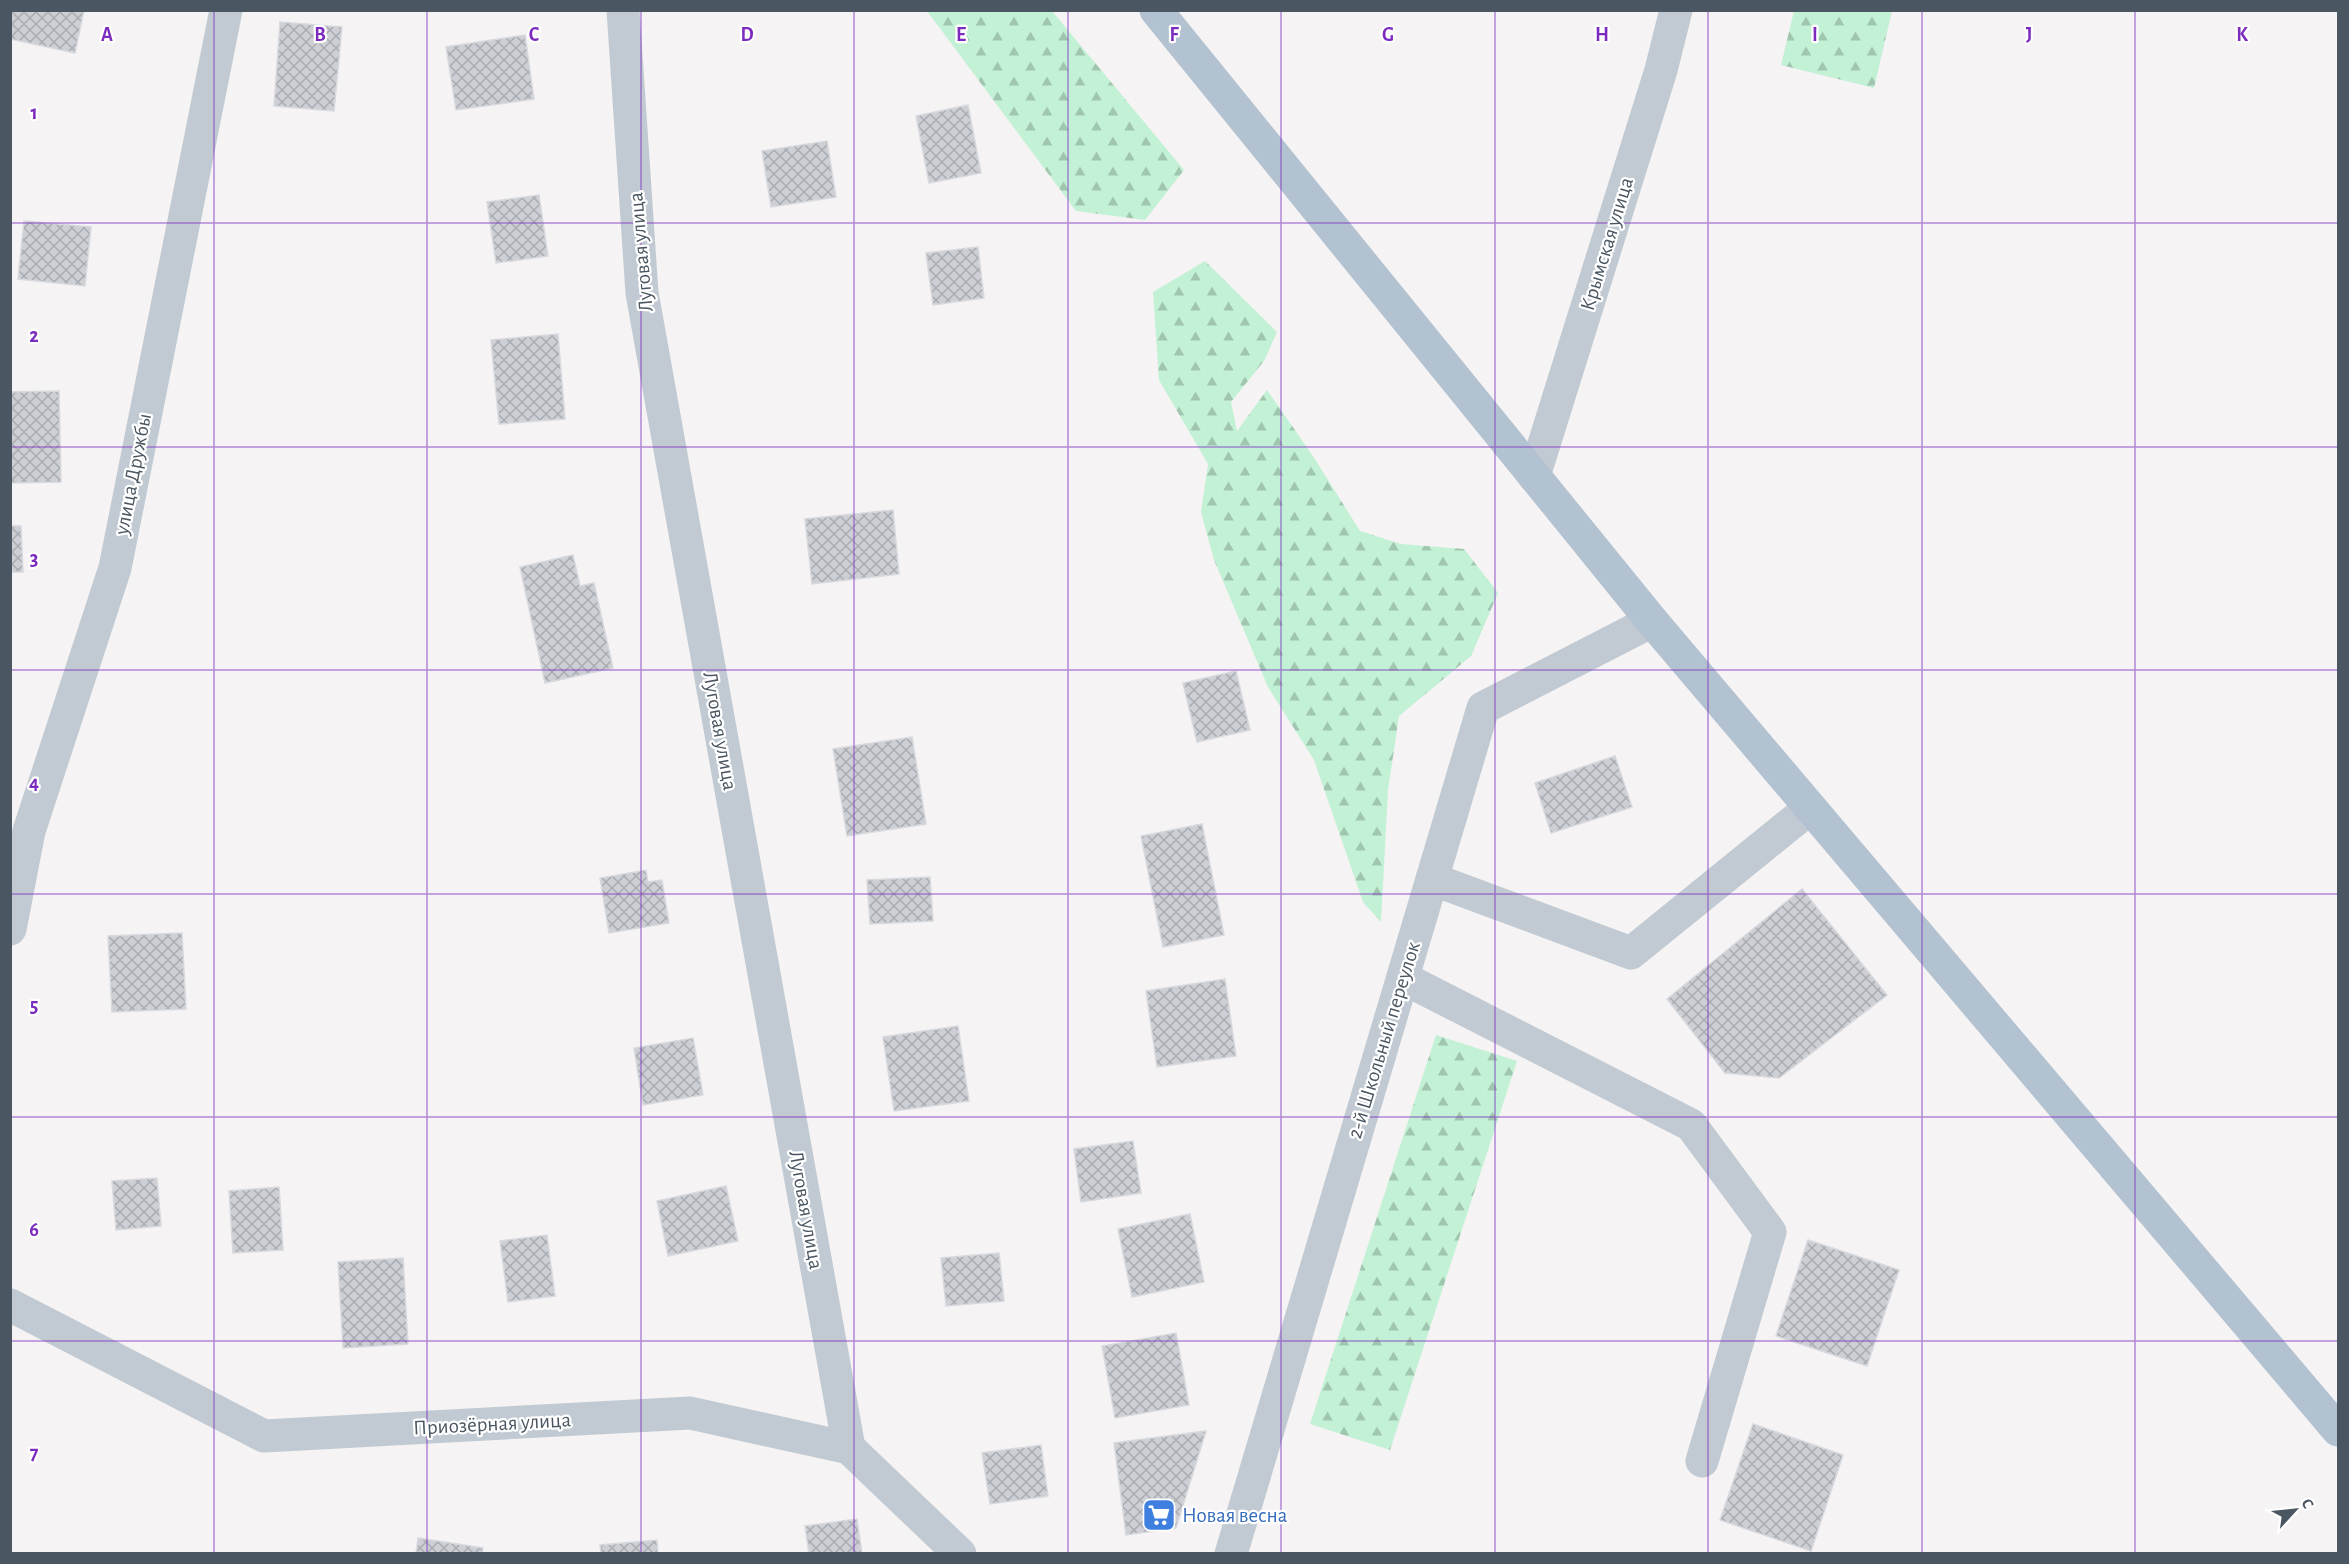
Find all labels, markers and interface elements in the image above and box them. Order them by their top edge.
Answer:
text: A [101,25,113,45]
text: B [314,25,326,45]
text: C [529,25,540,45]
text: D [740,25,754,45]
text: E [956,25,966,45]
text: F [1169,25,1179,45]
text: G [1382,25,1394,45]
text: H [1595,25,1609,45]
text: I [1812,25,1818,45]
text: J [2026,25,2032,45]
text: K [2236,25,2248,45]
text: 1 [30,103,38,123]
street label: Крымская улица [1577,174,1637,313]
street label: Луговая улица [625,191,657,313]
text: 2 [29,326,39,346]
street label: улица Дружбы [111,412,155,537]
text: 3 [30,549,38,569]
street label: Луговая улица [699,670,741,792]
text: 4 [29,773,39,793]
street label: 2-й Школьный переулок [1344,939,1424,1141]
text: 5 [30,996,38,1016]
street label: Луговая улица [785,1149,827,1271]
text: 6 [29,1220,39,1240]
street label: Приозёрная улица [413,1409,572,1439]
text: 7 [30,1443,39,1463]
north arrow [2265,1480,2325,1540]
text: С [2298,1496,2317,1511]
supermarket icon: Новая весна [1141,1497,1177,1533]
place label: Новая весна [1182,1505,1288,1526]

